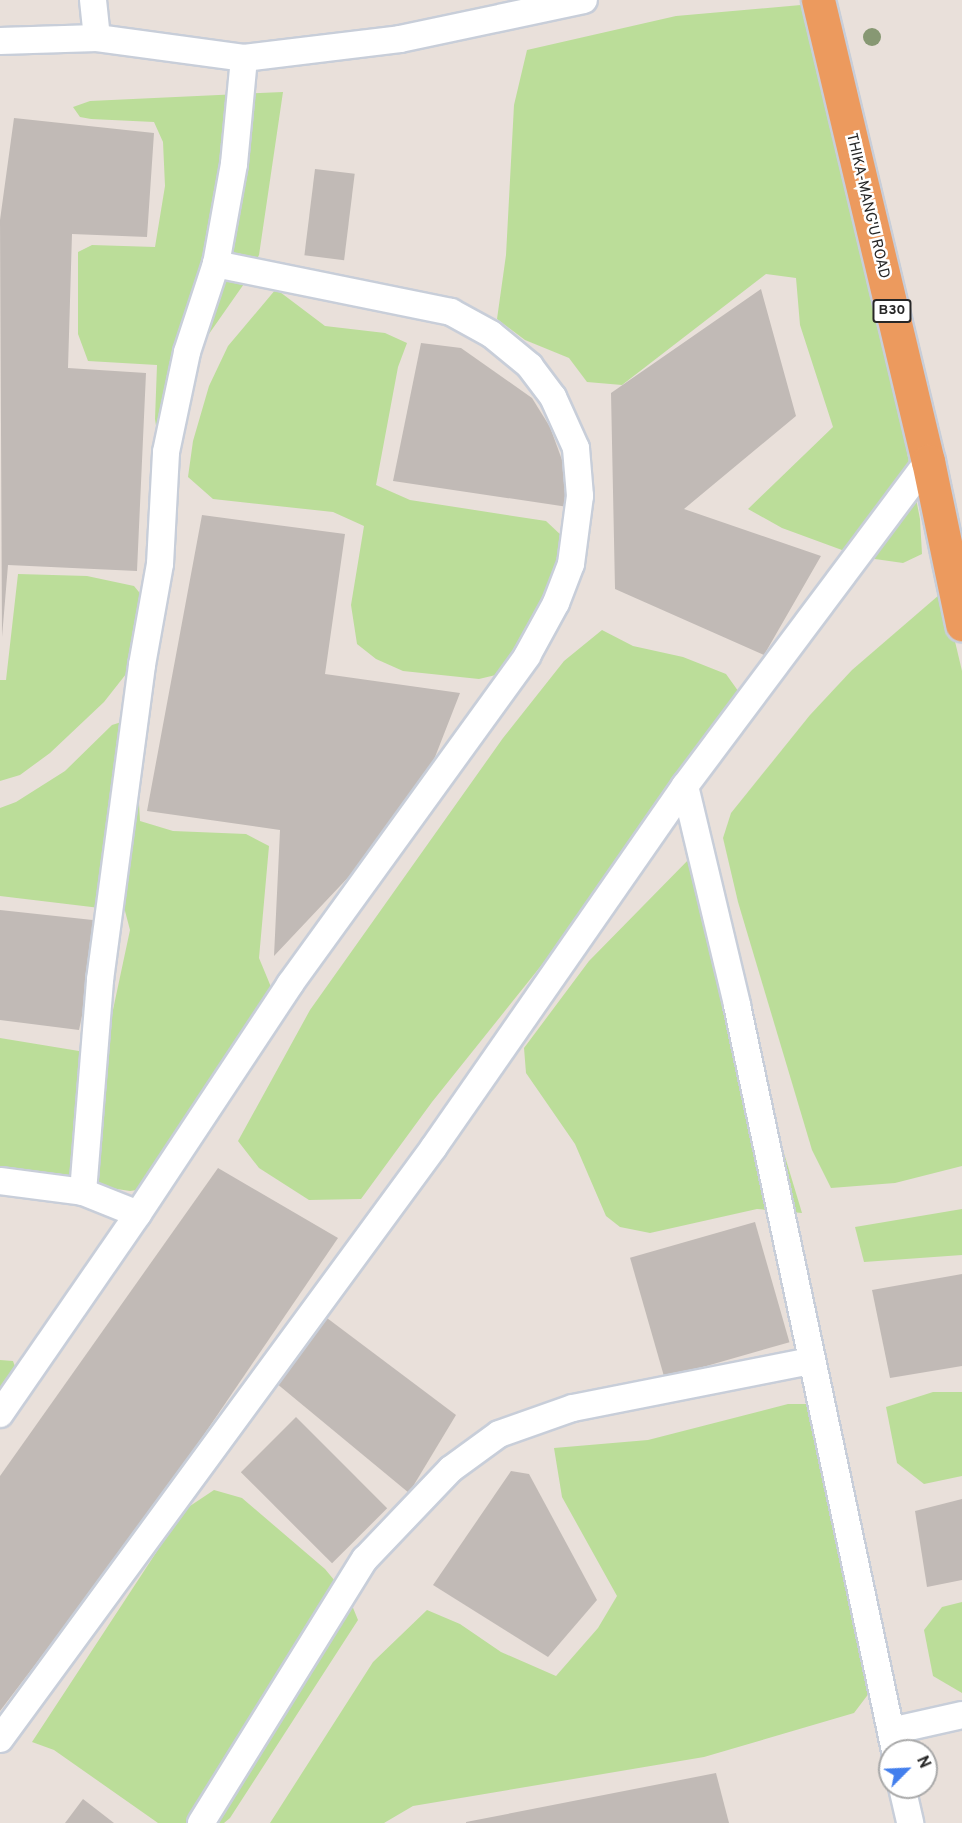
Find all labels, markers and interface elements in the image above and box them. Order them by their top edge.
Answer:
street label: THIKA-MANG'U ROAD [841,131,893,281]
road number: B30 [871,300,913,322]
north arrow [878,1739,938,1799]
text: N [911,1753,934,1772]

